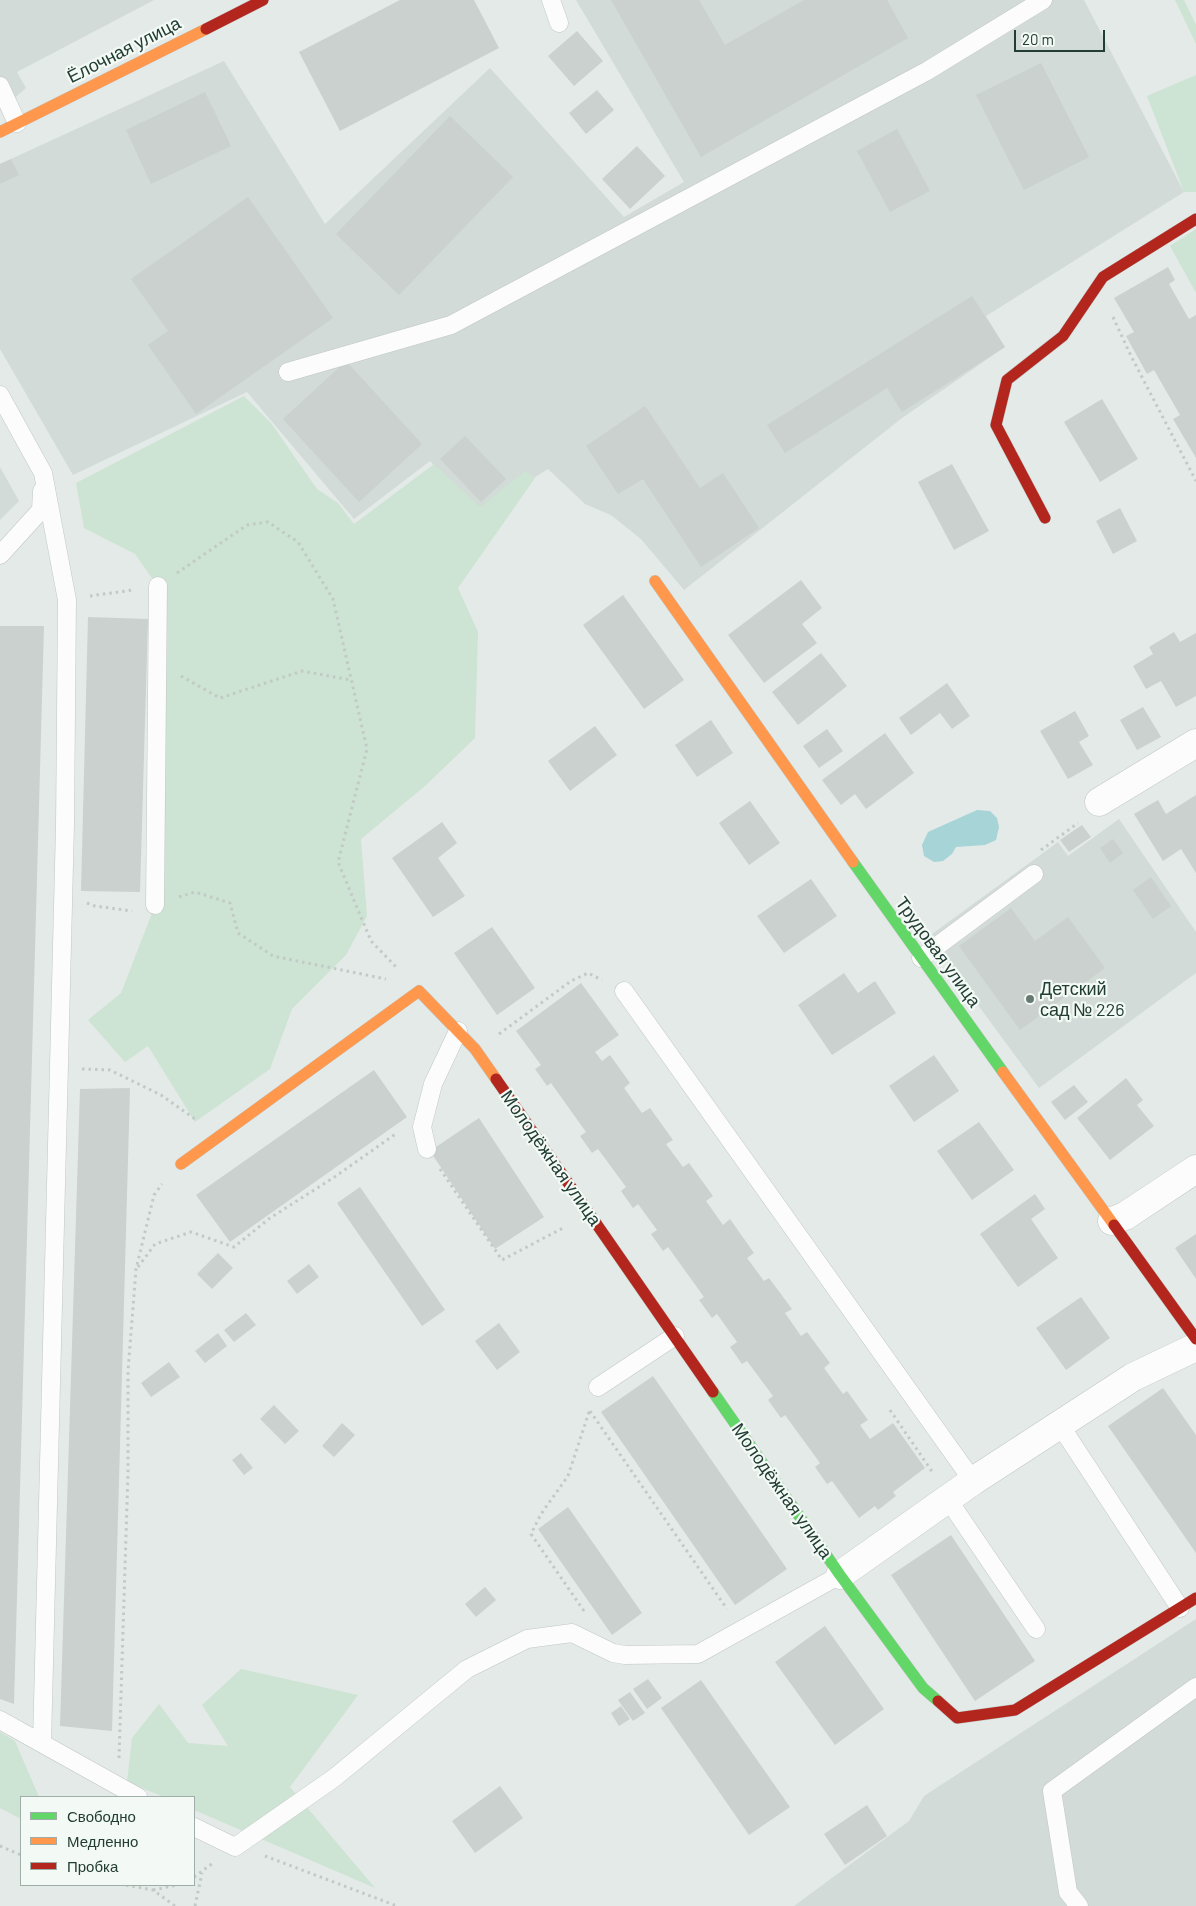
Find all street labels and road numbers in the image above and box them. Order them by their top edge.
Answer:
street label: Ёлочная улица [64,12,184,88]
street label: Трудовая улица [891,893,985,1011]
street label: Молодёжная улица [496,1086,606,1230]
street label: Молодёжная улица [727,1419,837,1563]

